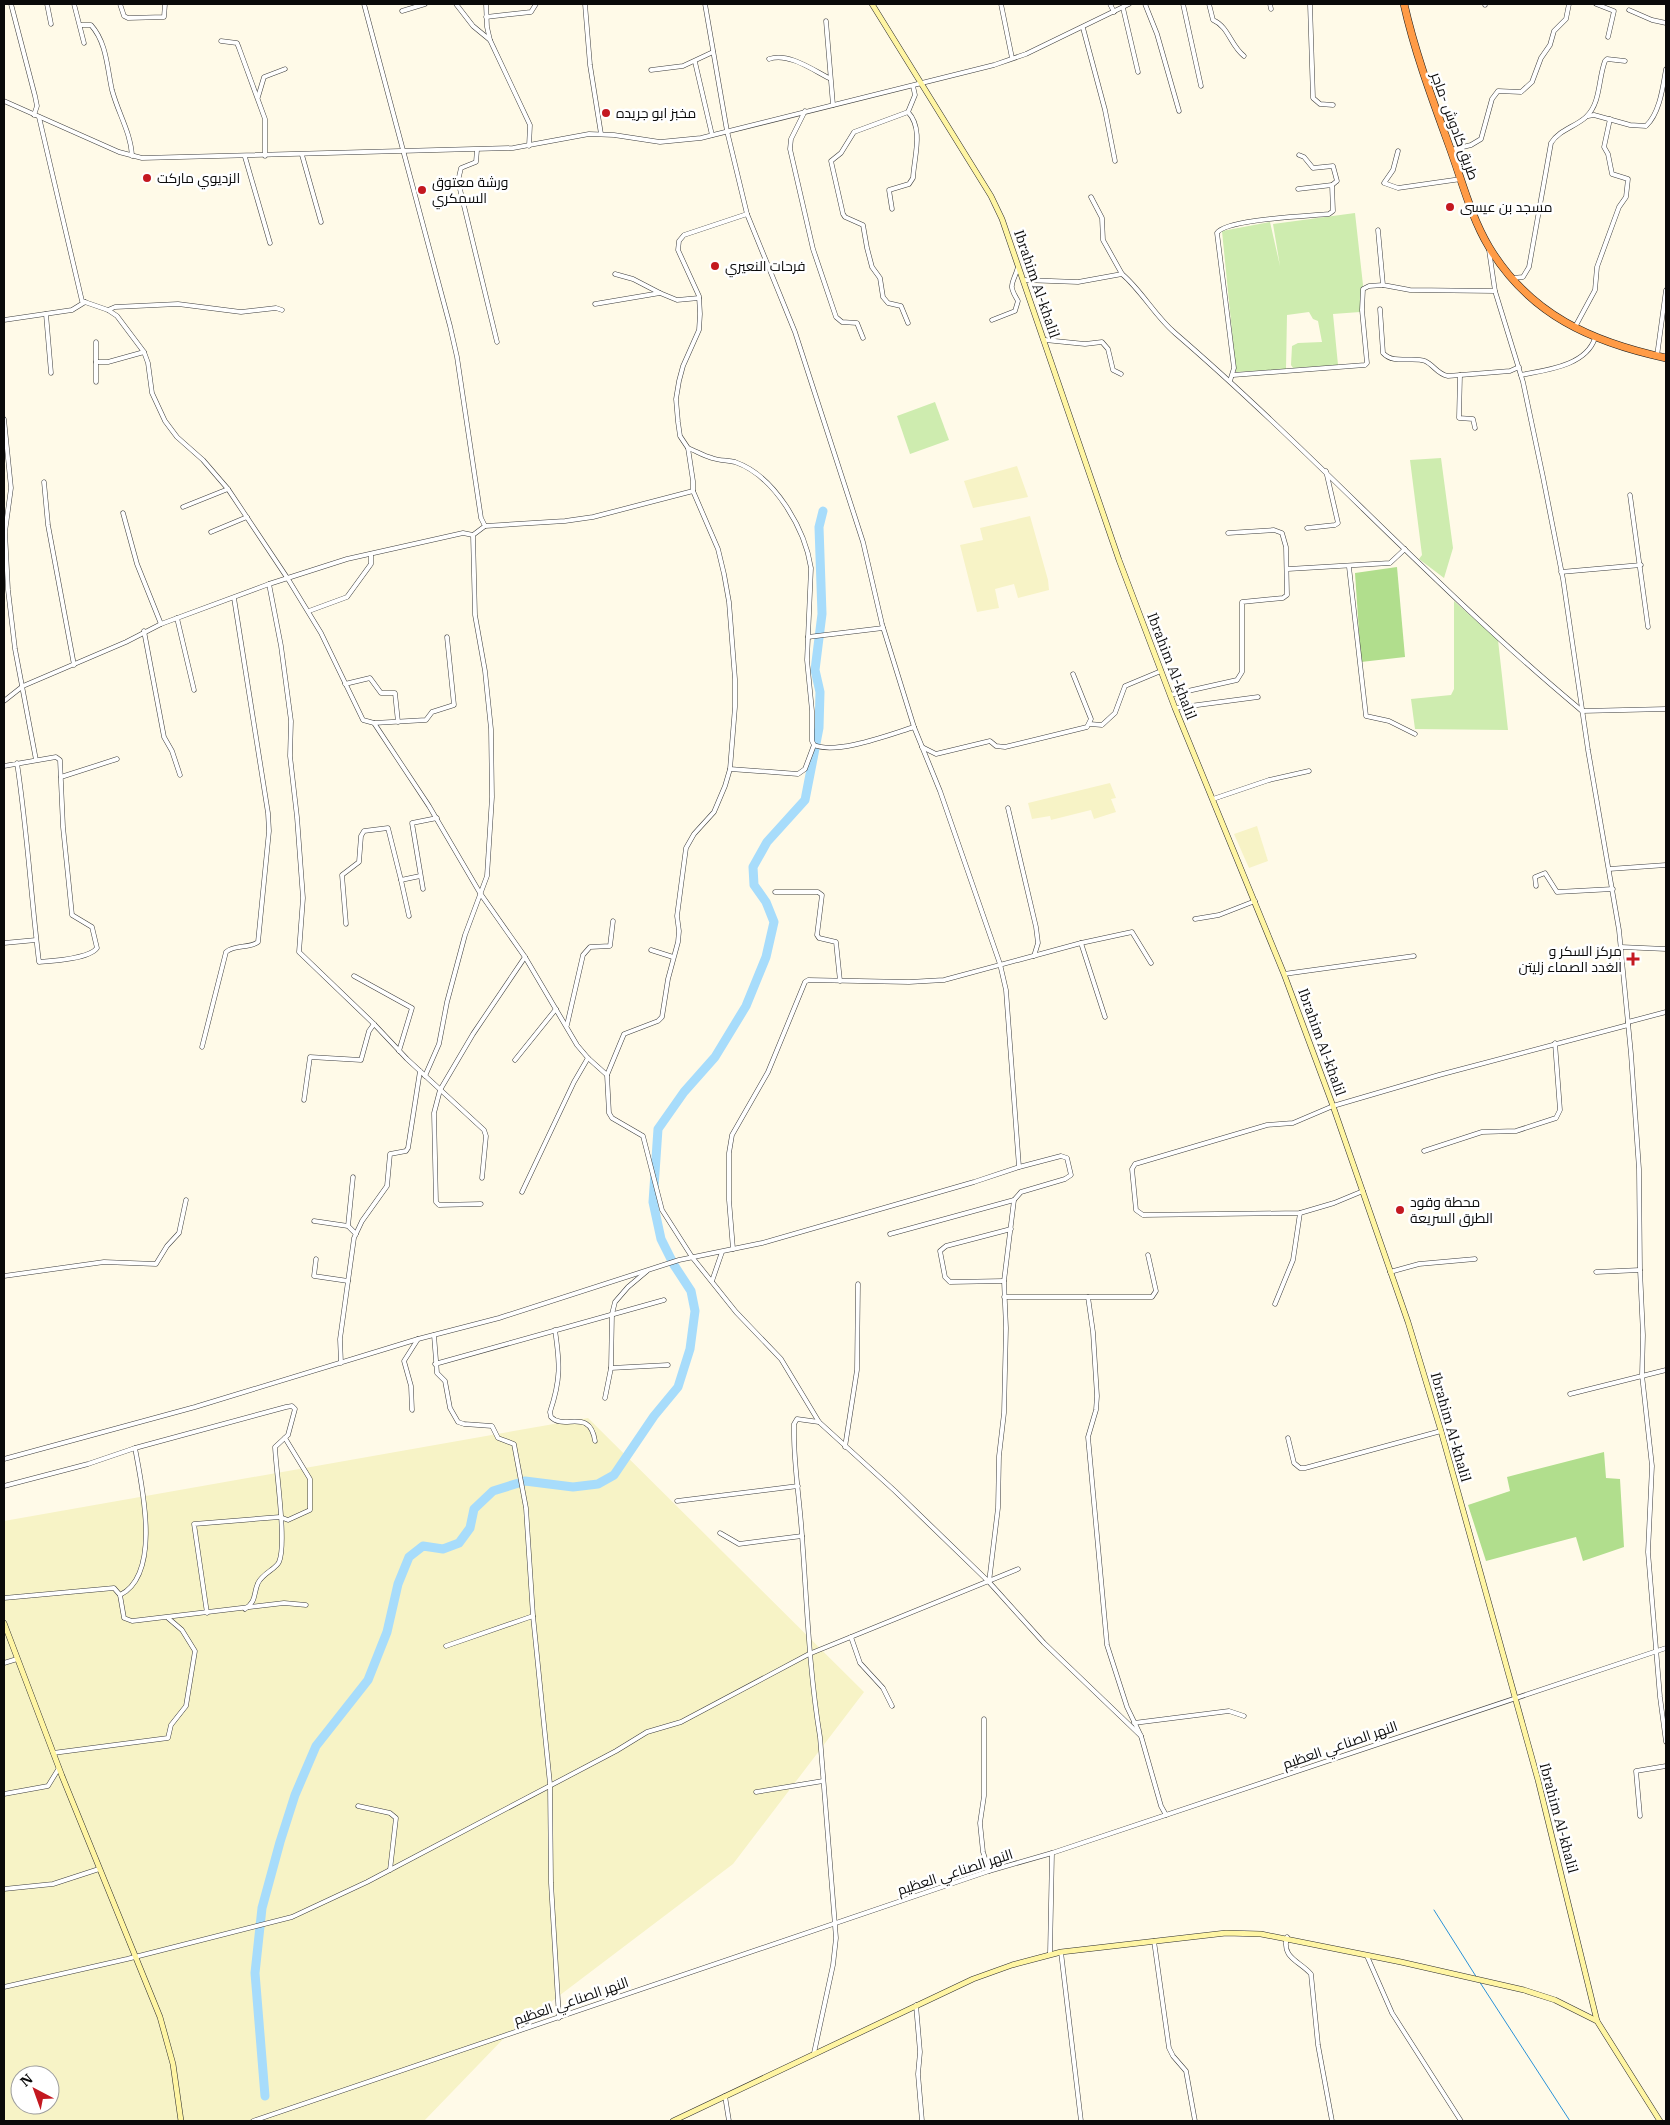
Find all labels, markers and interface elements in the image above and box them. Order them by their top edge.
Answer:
street label: طريق كادوش -ماجر [1427,69,1483,182]
place label: مخبز ابو جريده [616,104,696,122]
marker: مخبز ابو جريده [600,107,612,119]
place label: الزديوي ماركت [157,169,240,190]
marker: الزديوي ماركت [141,172,153,184]
place label: ورشة معتوق السمكري [432,173,508,210]
marker: ورشة معتوق السمكري [416,184,428,196]
place label: مسجد بن عيسى [1460,198,1552,216]
marker: مسجد بن عيسى [1444,201,1456,213]
street label: Ibrahim Al-khalil [1010,227,1064,341]
place label: فرحات النعيري [725,257,805,278]
marker: فرحات النعيري [709,260,721,272]
street label: Ibrahim Al-khalil [1143,610,1201,722]
place label: مركز السكر و الغدد الصماء زليتن [1518,942,1622,976]
marker: مركز السكر و الغدد الصماء زليتن [1626,952,1640,966]
street label: Ibrahim Al-khalil [1294,986,1350,1098]
place label: محطة وقود الطرق السريعة [1410,1193,1493,1227]
marker: محطة وقود الطرق السريعة [1394,1204,1406,1216]
street label: Ibrahim Al-khalil [1427,1370,1475,1484]
street label: النهر الصناعي العظيم [1280,1717,1401,1776]
street label: Ibrahim Al-khalil [1536,1761,1582,1875]
street label: النهر الصناعي العظيم [895,1845,1016,1902]
street label: النهر الصناعي العظيم [511,1973,632,2032]
north arrow [10,2065,60,2115]
text: N [16,2070,37,2091]

